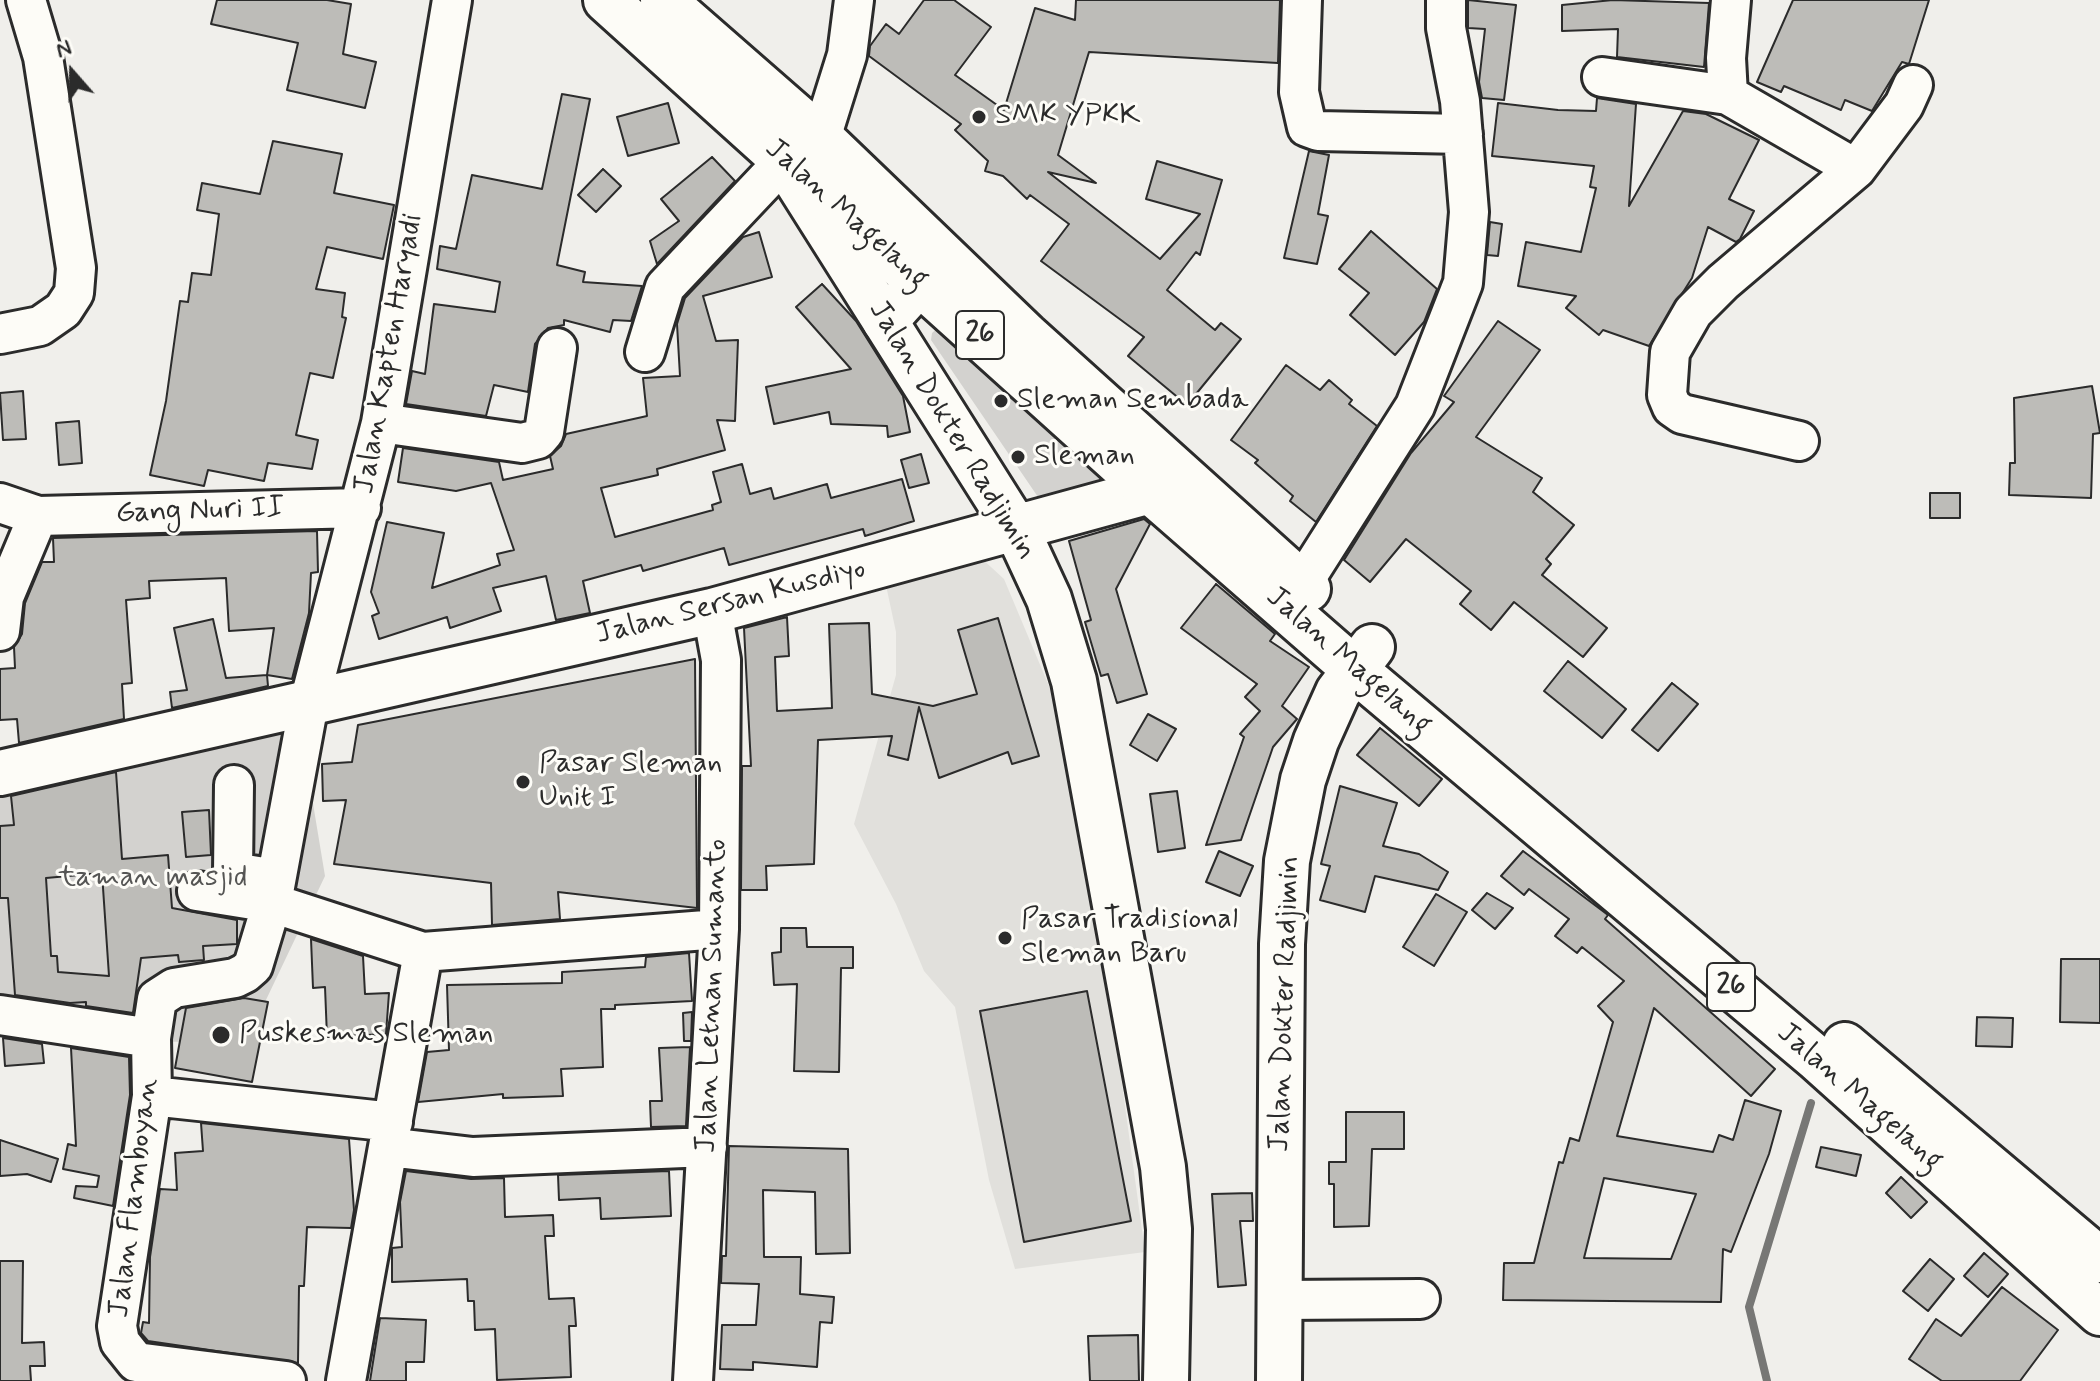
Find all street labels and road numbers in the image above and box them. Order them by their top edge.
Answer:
street label: Jalan Magelang [756,132,936,298]
street label: Jalan Kapten Haryadi [348,211,432,497]
street label: Jalan Dokter Radjimin [859,295,1043,567]
road number: 26 [956,311,1004,359]
street label: Gang Nuri II [115,491,285,533]
street label: Jalan Sersan Kusdiyo [592,552,870,654]
street label: Jalan Magelang [1257,580,1439,744]
street label: Jalan Letnan Sumanto [690,838,736,1154]
street label: Jalan Dokter Radjimin [1263,855,1309,1153]
road number: 26 [1707,963,1755,1011]
street label: Jalan Magelang [1768,1016,1950,1180]
street label: Jalan Flamboyan [102,1076,168,1320]

